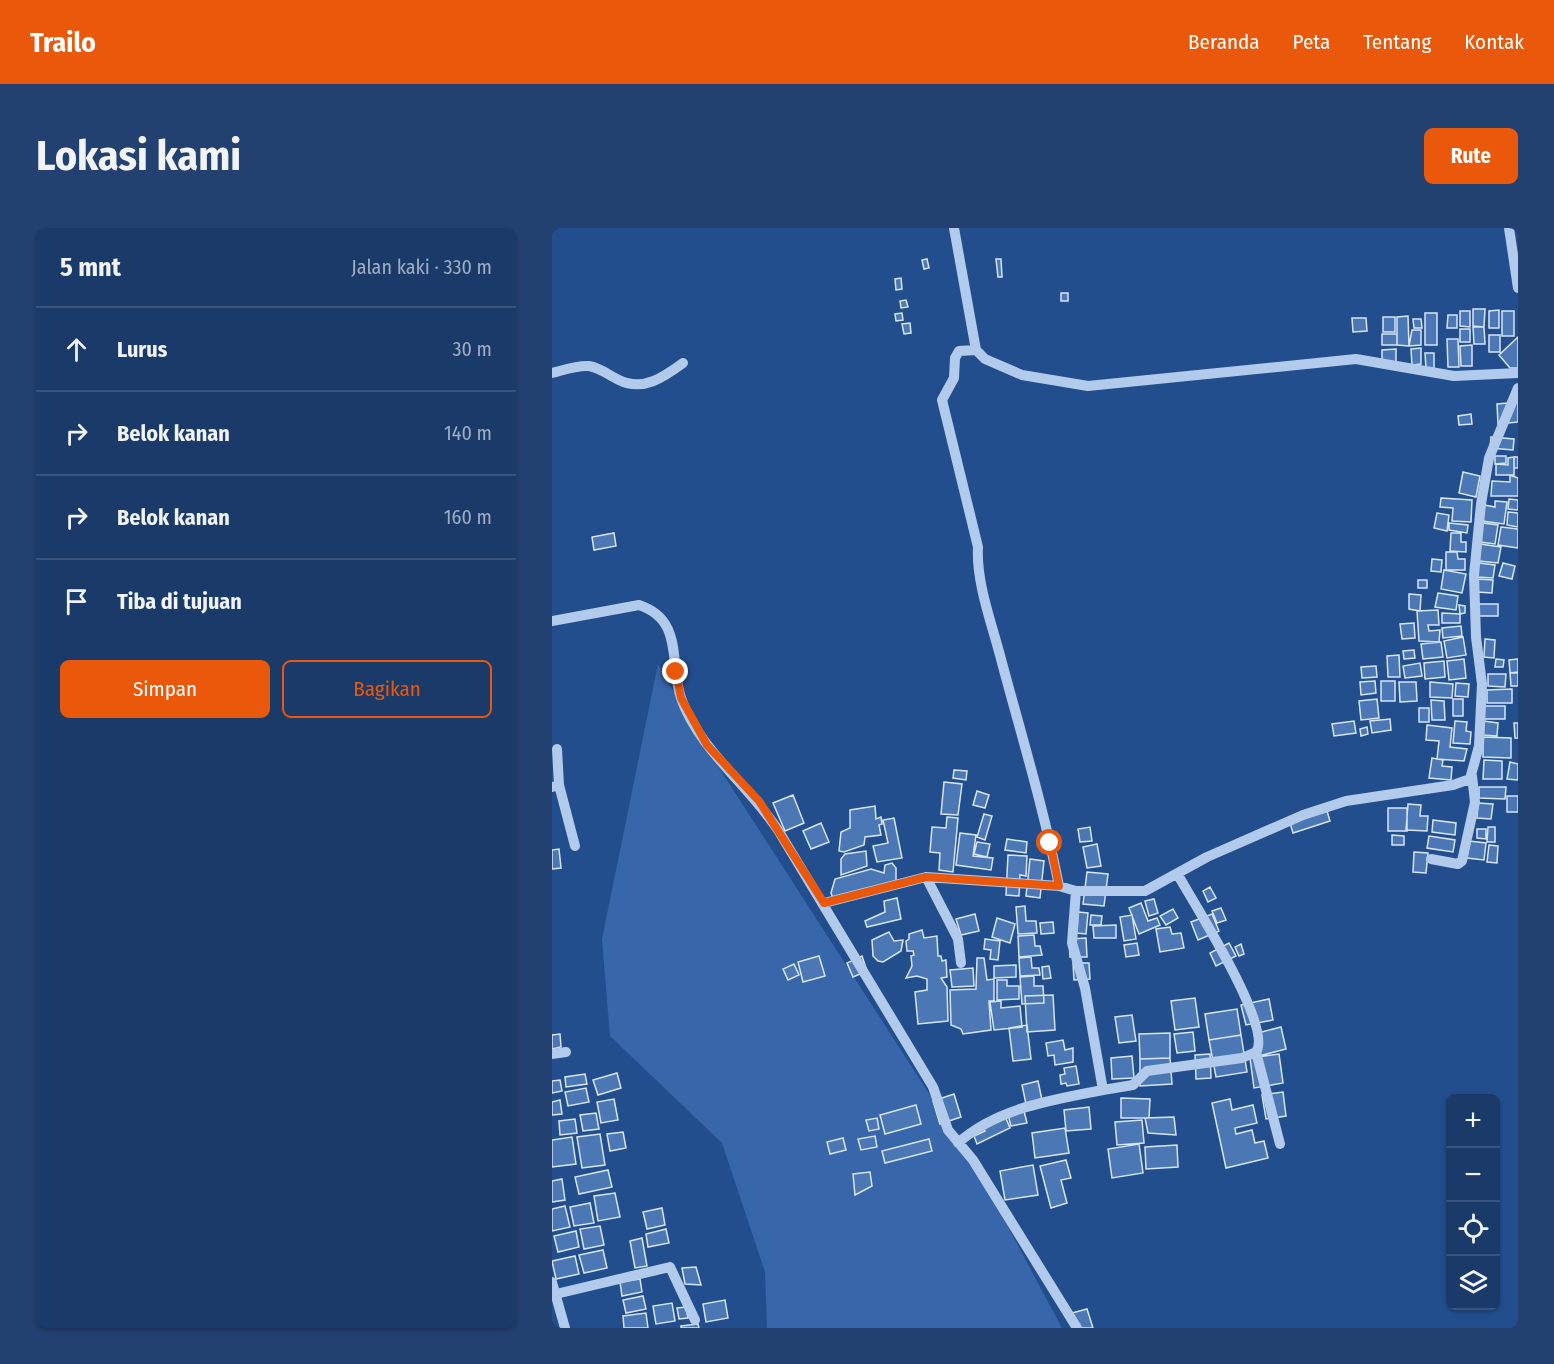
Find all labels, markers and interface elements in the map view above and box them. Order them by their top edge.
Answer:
text: Trailo [30,26,96,59]
text: Beranda [1188,29,1260,55]
text: Peta [1293,29,1330,55]
text: Tentang [1363,29,1431,55]
text: Kontak [1464,29,1524,55]
button: Rute [1424,128,1518,184]
text: Lokasi kami [36,131,241,181]
text: 5 mnt [60,252,121,283]
text: Jalan kaki · 330 m [351,255,492,279]
icon: ahead [60,333,93,366]
text: Lurus [117,336,167,363]
text: 30 m [452,337,492,361]
icon: right [60,417,93,450]
text: Belok kanan [117,420,230,447]
text: 140 m [444,421,492,445]
icon: right [60,501,93,534]
text: Belok kanan [117,504,230,531]
text: 160 m [444,505,492,529]
icon: arrive [60,585,93,618]
text: Tiba di tujuan [117,588,242,615]
route end [662,658,688,684]
button: Simpan [60,660,270,718]
button: Bagikan [282,660,492,718]
route start [1036,829,1062,855]
map controls [1446,1094,1500,1310]
button: + [1446,1094,1500,1148]
button: − [1446,1148,1500,1202]
button: locate [1446,1202,1500,1256]
button: layers [1446,1256,1500,1310]

